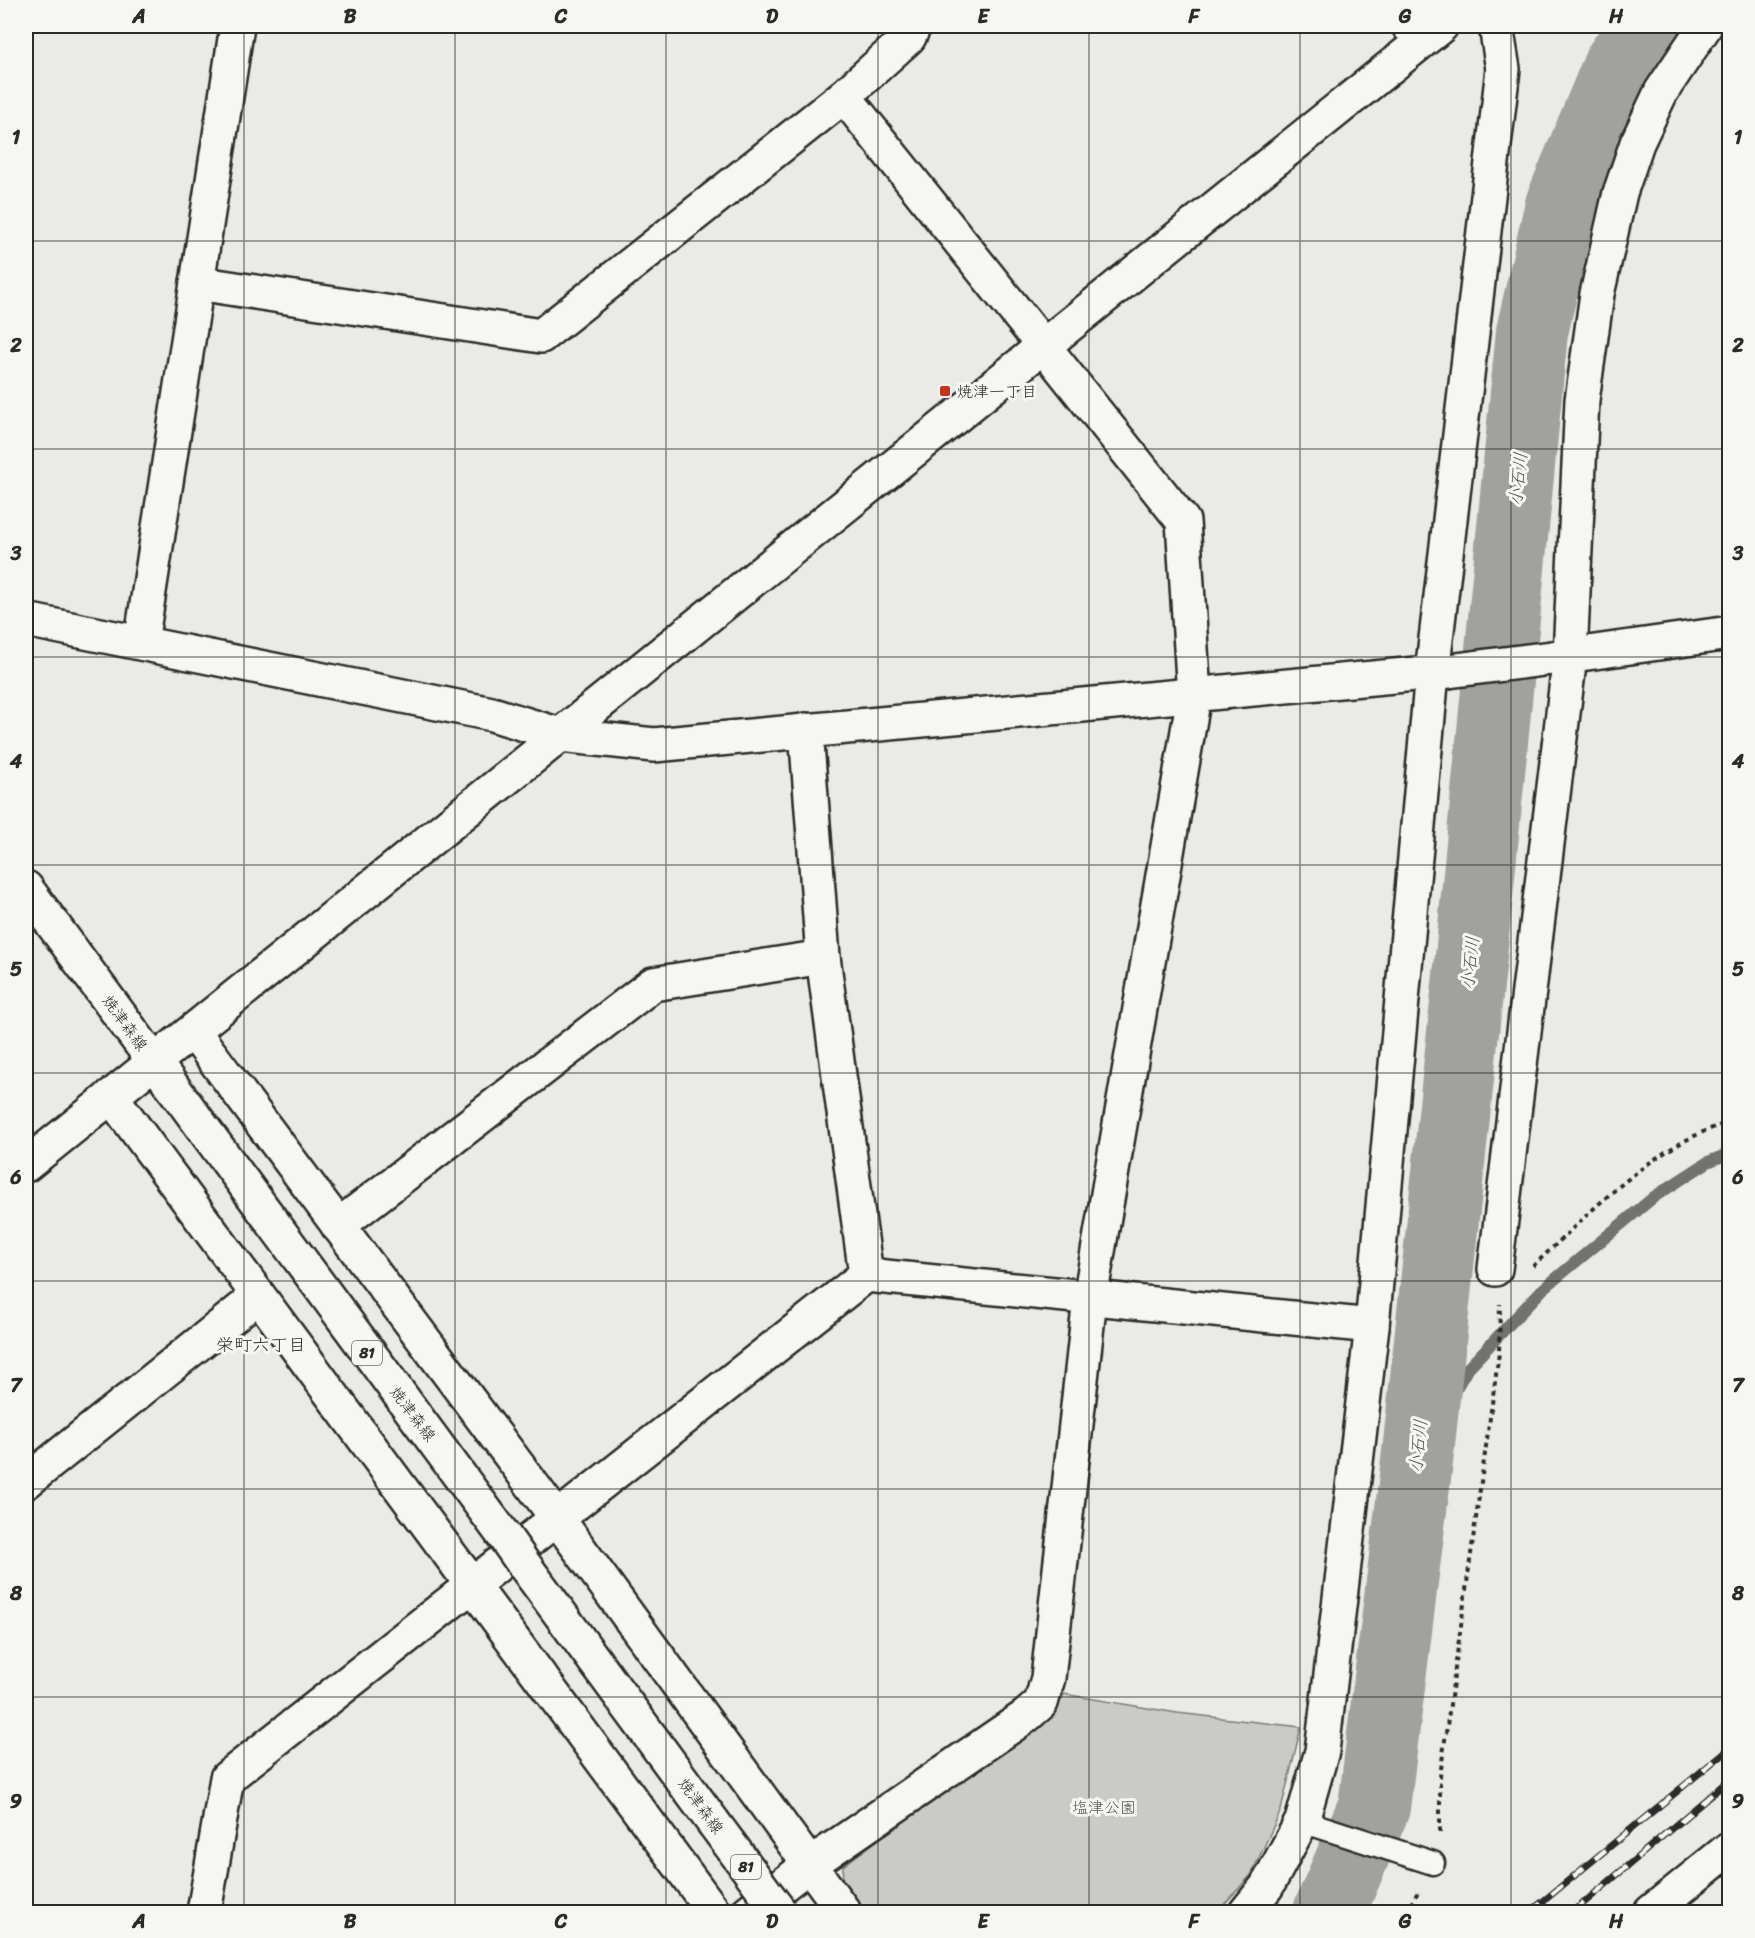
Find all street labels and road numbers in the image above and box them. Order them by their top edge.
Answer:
street label: 焼津森線 [94,989,156,1057]
road number: 81 [352,1341,382,1365]
street label: 焼津森線 [382,1380,444,1448]
street label: 焼津森線 [670,1772,732,1840]
road number: 81 [731,1855,761,1879]

